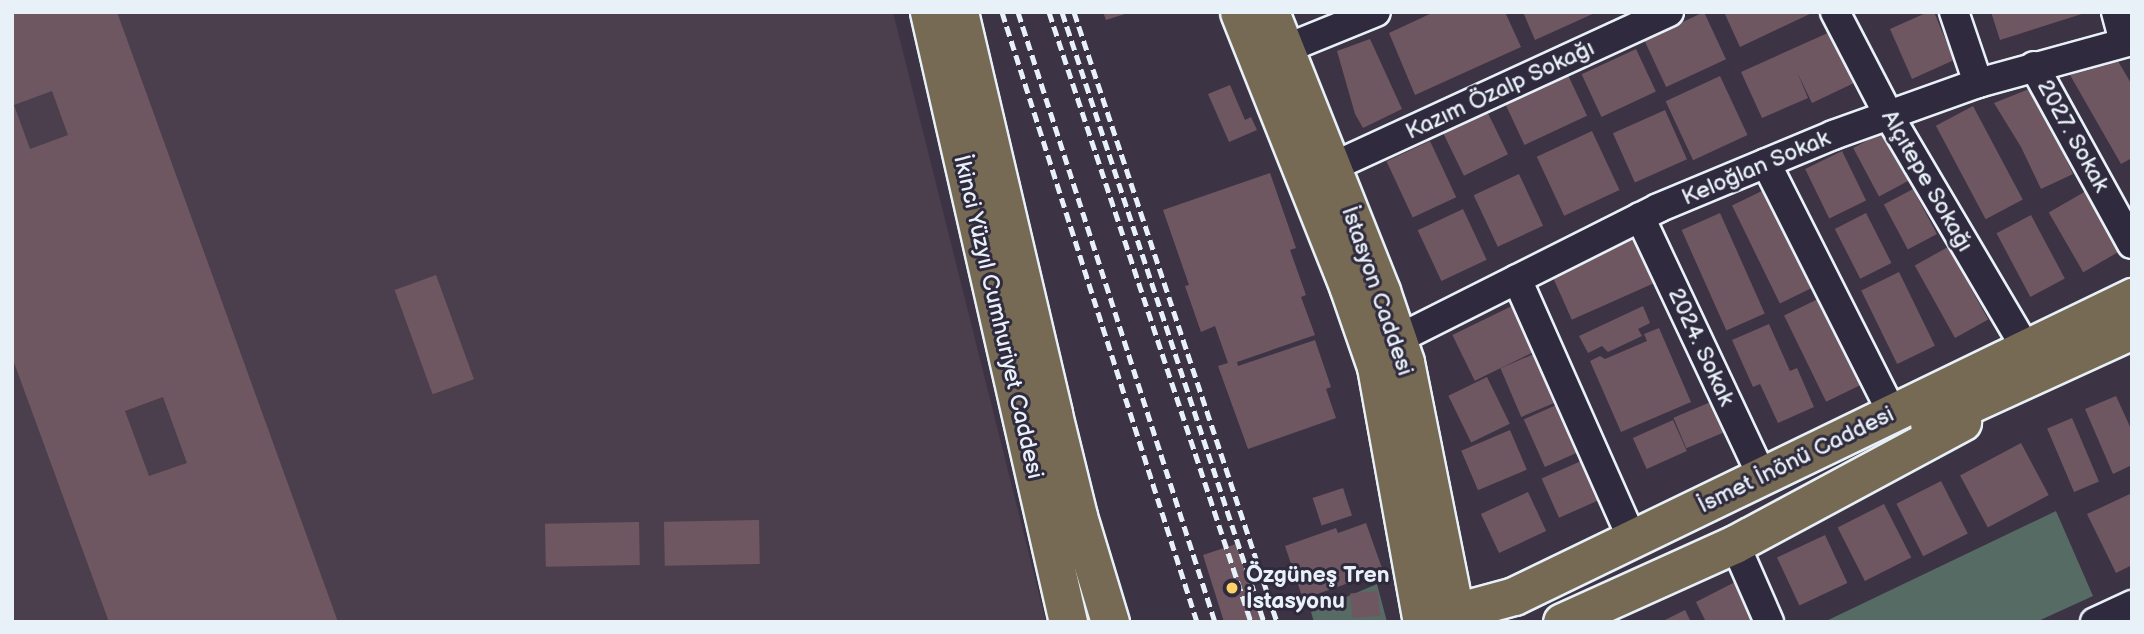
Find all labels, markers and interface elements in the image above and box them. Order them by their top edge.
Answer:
street label: Kazım Özalp Sokağı [1401,34,1599,146]
street label: 2027. Sokak [2031,75,2115,197]
street label: Alçıtepe Sokağı [1875,105,1979,257]
street label: Keloğlan Sokak [1678,124,1834,212]
street label: İkinci Yüzyıl Cumhuriyet Caddesi [947,152,1049,482]
street label: İstasyon Caddesi [1335,203,1419,379]
street label: 2024. Sokak [1662,284,1740,410]
street label: İsmet İnönü Caddesi [1693,401,1899,519]
place label: Özgüneş Tren İstasyonu [1246,561,1390,615]
marker: Özgüneş Tren İstasyonu [1224,580,1240,596]

